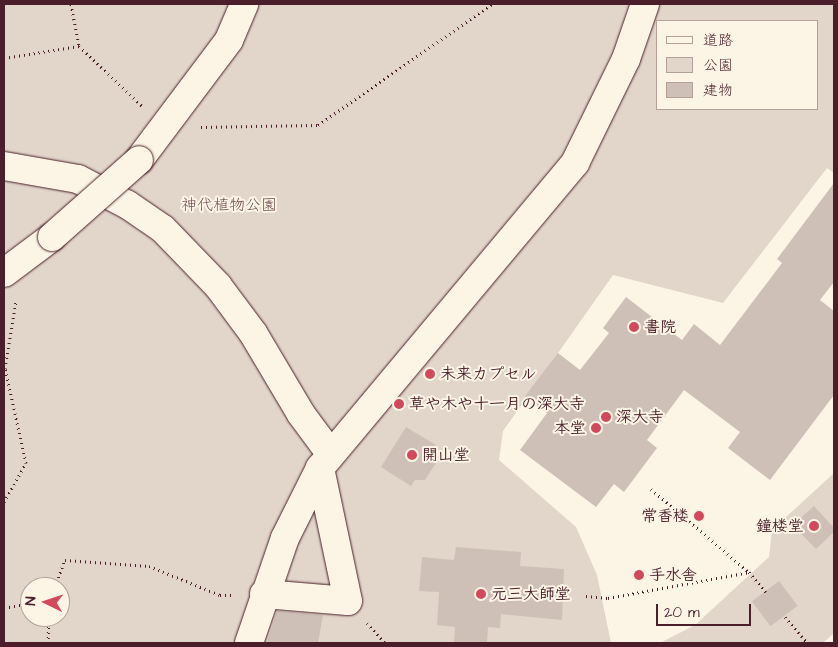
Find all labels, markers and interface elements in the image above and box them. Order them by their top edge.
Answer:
legend [656,20,818,110]
text: 道路 [703,30,733,51]
text: 公園 [703,55,733,76]
text: 建物 [703,80,733,101]
park label: 神代植物公園 [181,195,277,215]
place label: 書院 [644,317,676,337]
marker: 書院 [628,321,640,333]
place label: 未来カプセル [440,364,536,384]
marker: 未来カプセル [424,368,436,380]
place label: 草や木や十一月の深大寺 [409,394,585,414]
marker: 草や木や十一月の深大寺 [393,398,405,410]
place label: 深大寺 [616,407,664,427]
marker: 深大寺 [600,411,612,423]
place label: 本堂 [554,418,586,438]
marker: 本堂 [590,422,602,434]
place label: 開山堂 [422,445,470,465]
marker: 開山堂 [406,449,418,461]
place label: 常香楼 [641,506,689,526]
marker: 常香楼 [693,510,705,522]
place label: 鐘楼堂 [756,516,804,536]
marker: 鐘楼堂 [808,520,820,532]
place label: 手水舎 [649,565,697,585]
marker: 手水舎 [633,569,645,581]
north arrow [20,577,70,627]
place label: 元三大師堂 [491,584,571,604]
marker: 元三大師堂 [475,588,487,600]
scale bar [658,594,753,626]
text: N [21,596,41,606]
text: 20 m [664,602,700,623]

